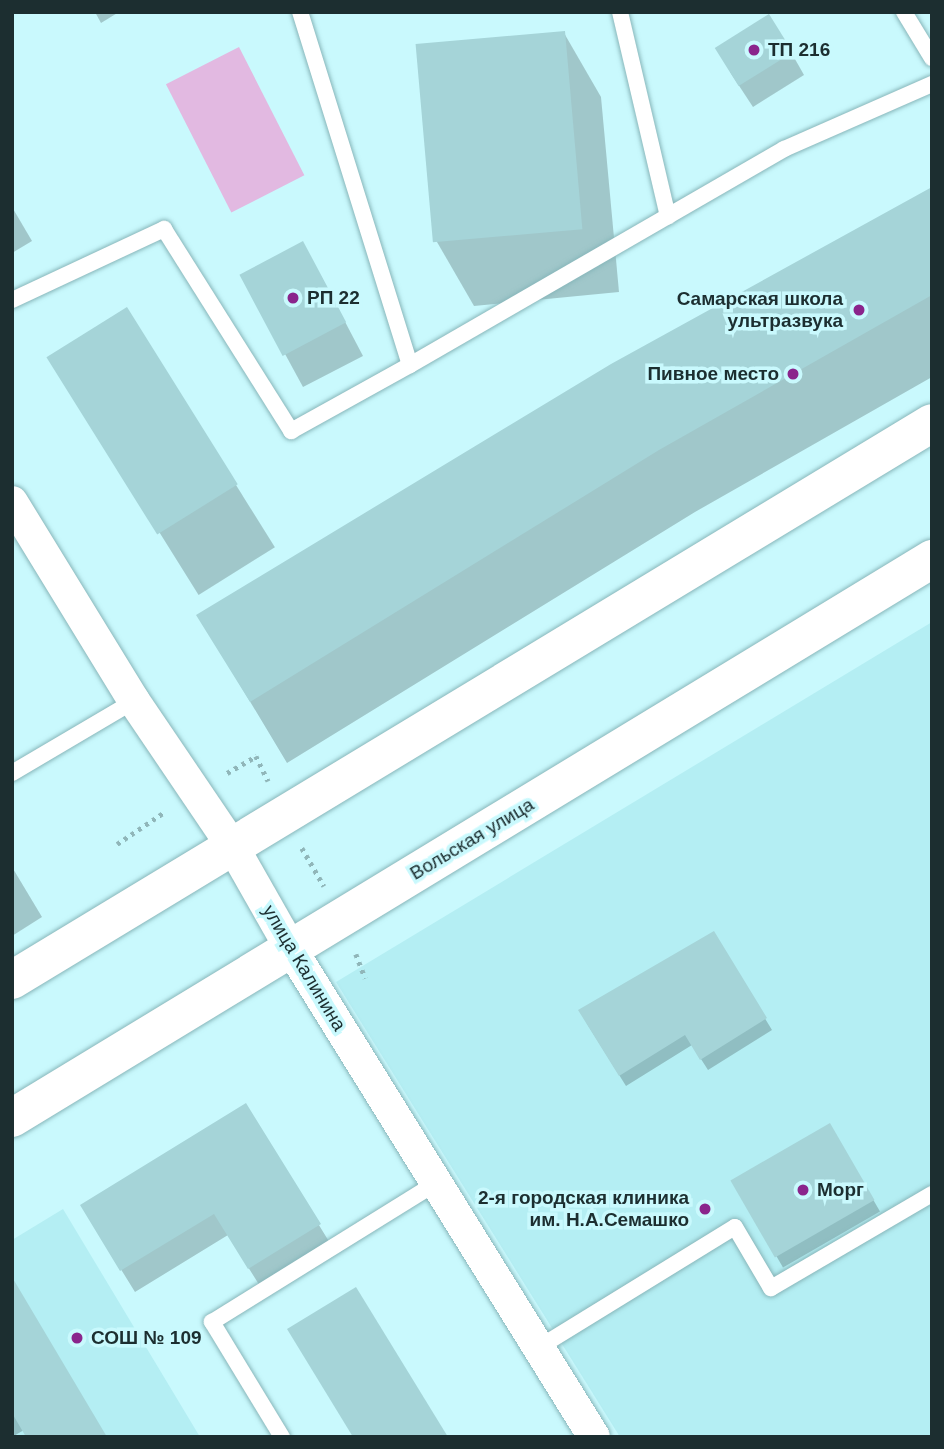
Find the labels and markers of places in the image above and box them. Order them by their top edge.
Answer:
place label: ТП 216 [768,39,830,61]
marker: ТП 216 [746,42,762,58]
place label: РП 22 [307,287,360,309]
place label: Самарская школа ультразвука [677,288,843,332]
marker: РП 22 [285,290,301,306]
marker: Самарская школа ультразвука [849,300,869,320]
place label: Пивное место [647,363,779,385]
marker: Пивное место [785,366,801,382]
place label: Морг [817,1179,864,1201]
marker: Морг [795,1182,811,1198]
place label: 2-я городская клиника им. Н.А.Семашко [478,1187,689,1231]
marker: 2-я городская клиника им. Н.А.Семашко [695,1199,715,1219]
place label: СОШ № 109 [91,1327,202,1349]
marker: СОШ № 109 [69,1330,85,1346]

